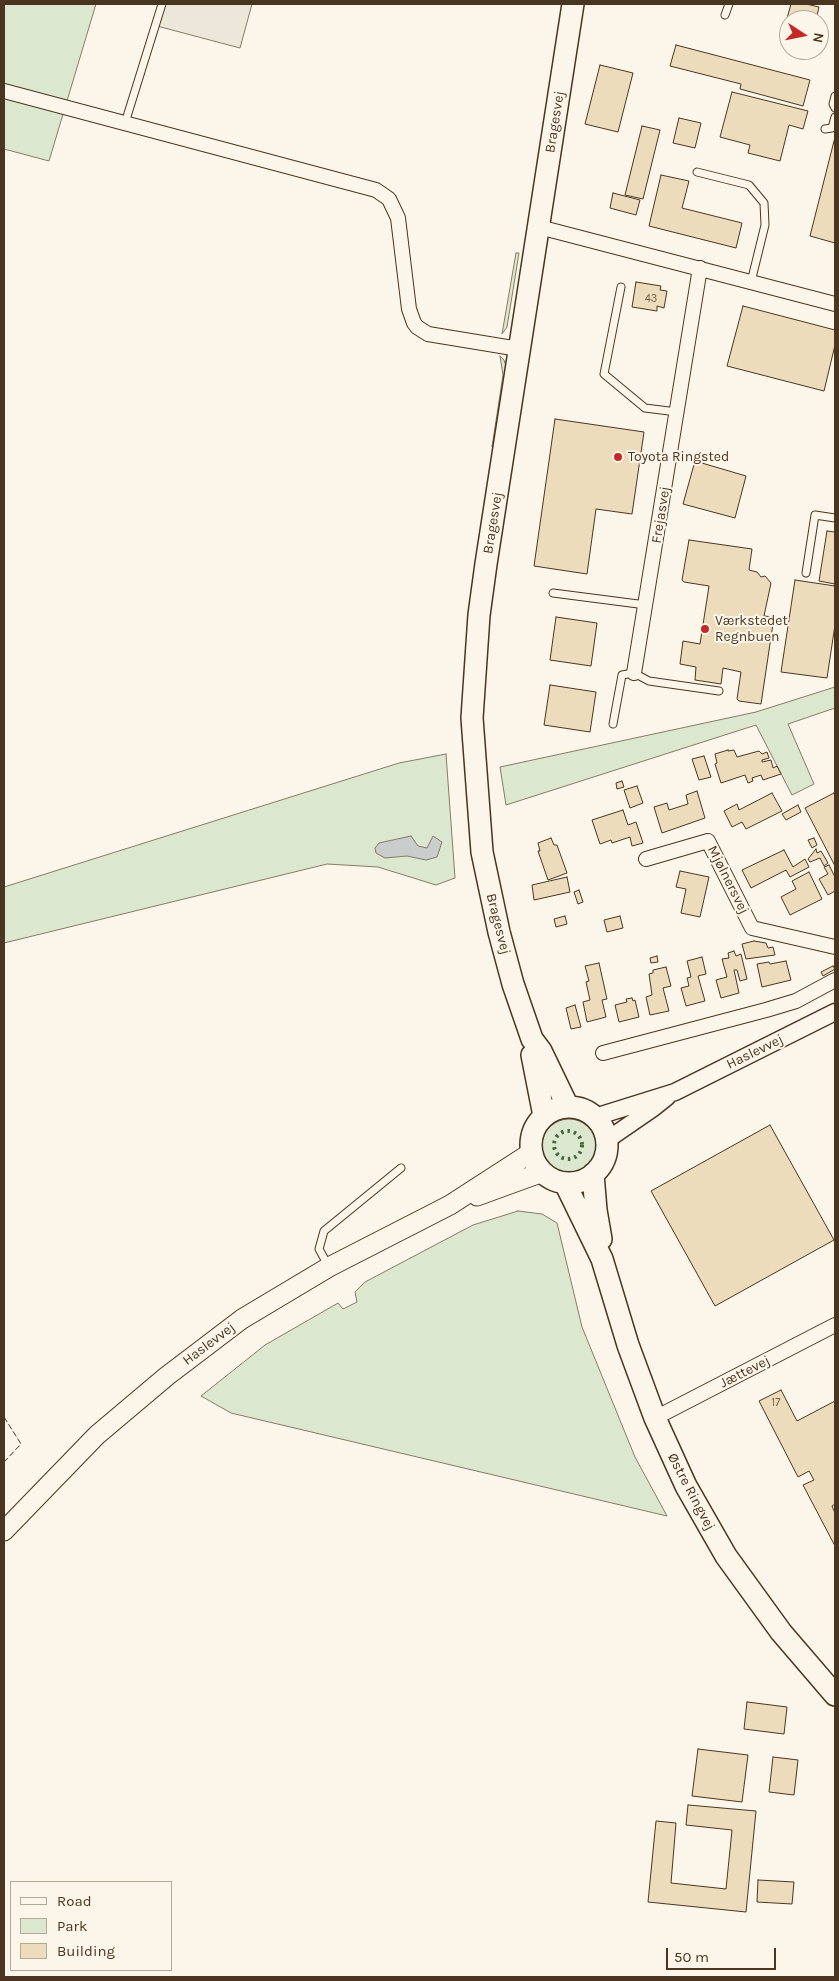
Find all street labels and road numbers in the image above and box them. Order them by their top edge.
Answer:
street label: Bragesvej [542,90,568,154]
street label: Frejasvej [648,485,674,545]
street label: Bragesvej [480,491,506,555]
street label: Mjølnersvej [704,843,752,917]
street label: Bragesvej [482,892,514,956]
street label: Haslevvej [724,1031,786,1073]
street label: Haslevvej [180,1319,238,1369]
street label: Jættevej [717,1352,773,1392]
street label: Østre Ringvej [664,1451,718,1533]

